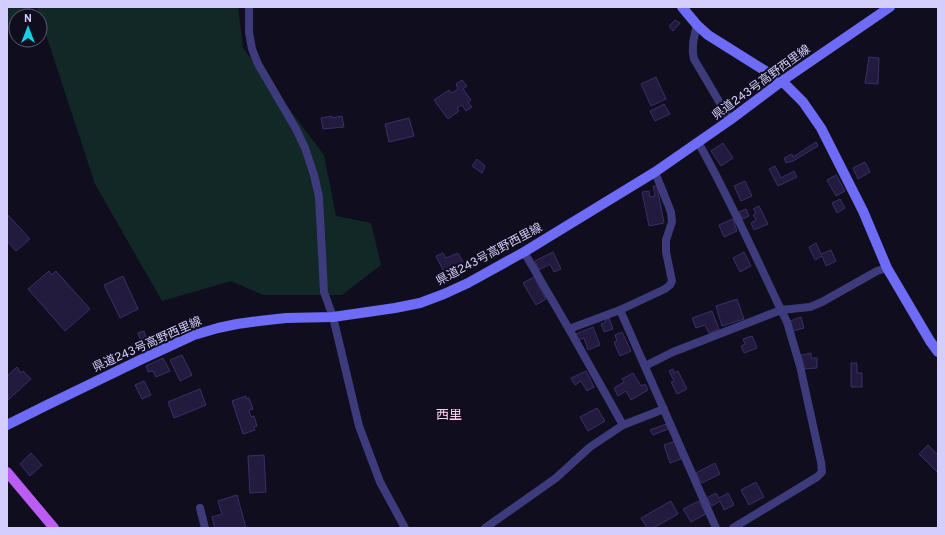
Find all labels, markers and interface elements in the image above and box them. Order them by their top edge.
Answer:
north arrow [8,8,48,48]
text: N [24,12,32,26]
street label: 県道243号高野西里線 [709,42,814,124]
street label: 県道243号高野西里線 [434,220,545,290]
street label: 県道243号高野西里線 [90,314,205,376]
district label: 西里 [436,408,462,424]

